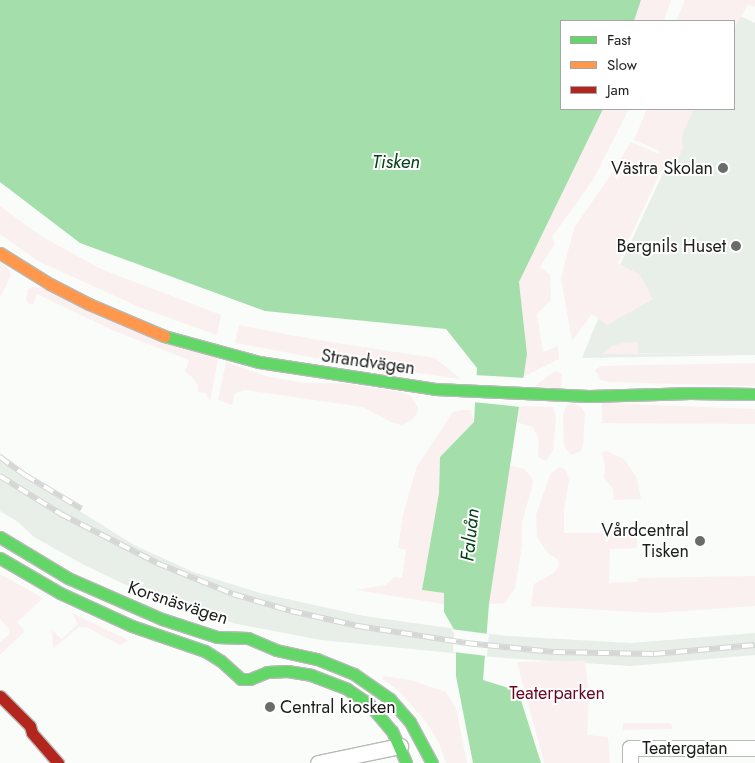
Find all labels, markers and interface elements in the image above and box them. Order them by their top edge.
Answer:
legend [560,20,735,110]
text: Fast [607,29,631,51]
text: Slow [607,54,637,76]
text: Jam [607,79,630,101]
water label: Tisken [372,151,420,173]
place label: Västra Skolan [611,157,713,179]
marker: Västra Skolan [717,162,729,174]
place label: Bergnils Huset [616,235,726,257]
marker: Bergnils Huset [730,240,742,252]
street label: Strandvägen [320,345,416,379]
water label: Faluån [456,507,484,563]
place label: Vårdcentral Tisken [601,520,689,562]
marker: Vårdcentral Tisken [693,534,707,548]
street label: Korsnäsvägen [125,577,231,629]
park label: Teaterparken [509,682,605,704]
place label: Central kiosken [280,696,396,718]
marker: Central kiosken [264,701,276,713]
street label: Teatergatan [642,737,728,759]

